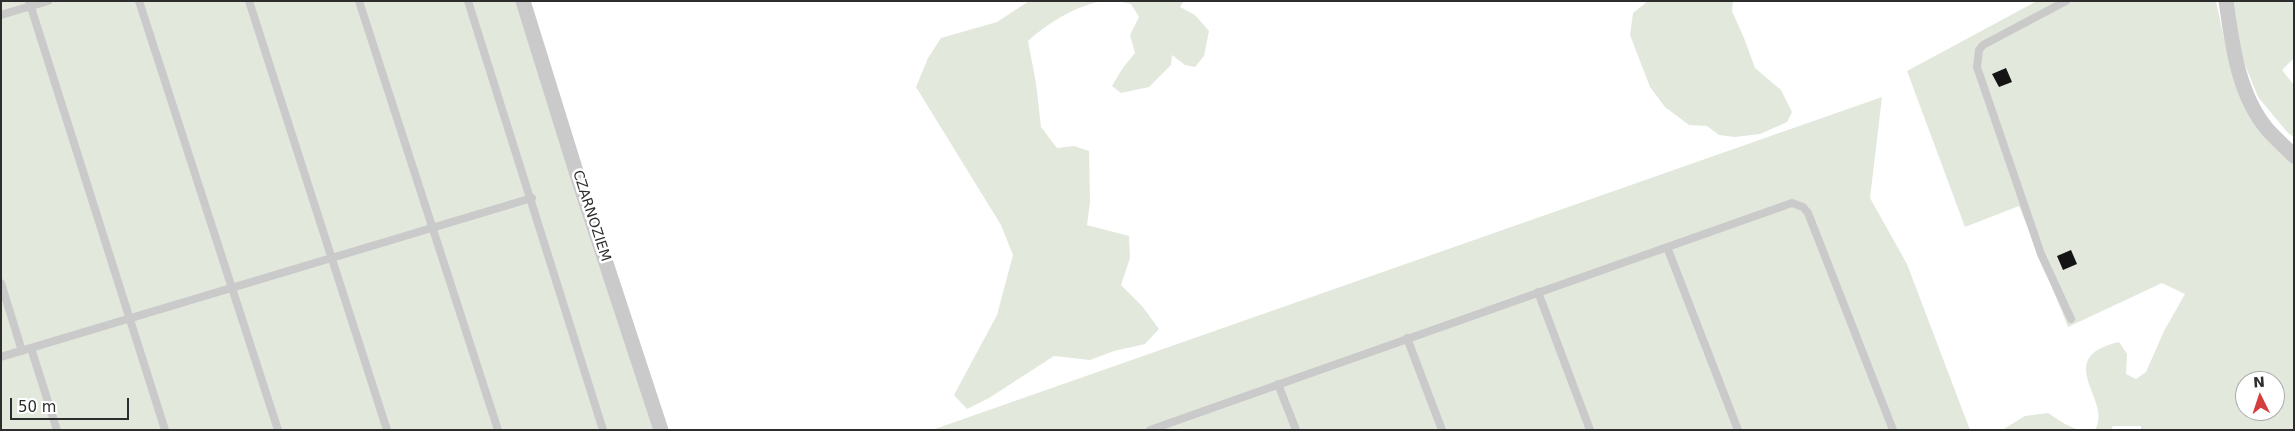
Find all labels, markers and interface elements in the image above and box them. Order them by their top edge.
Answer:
street label: CZARNOZIEM [568,168,614,264]
north arrow [2235,371,2285,421]
text: N [2253,374,2265,390]
scale bar [12,388,131,420]
text: 50 m [18,398,56,416]

